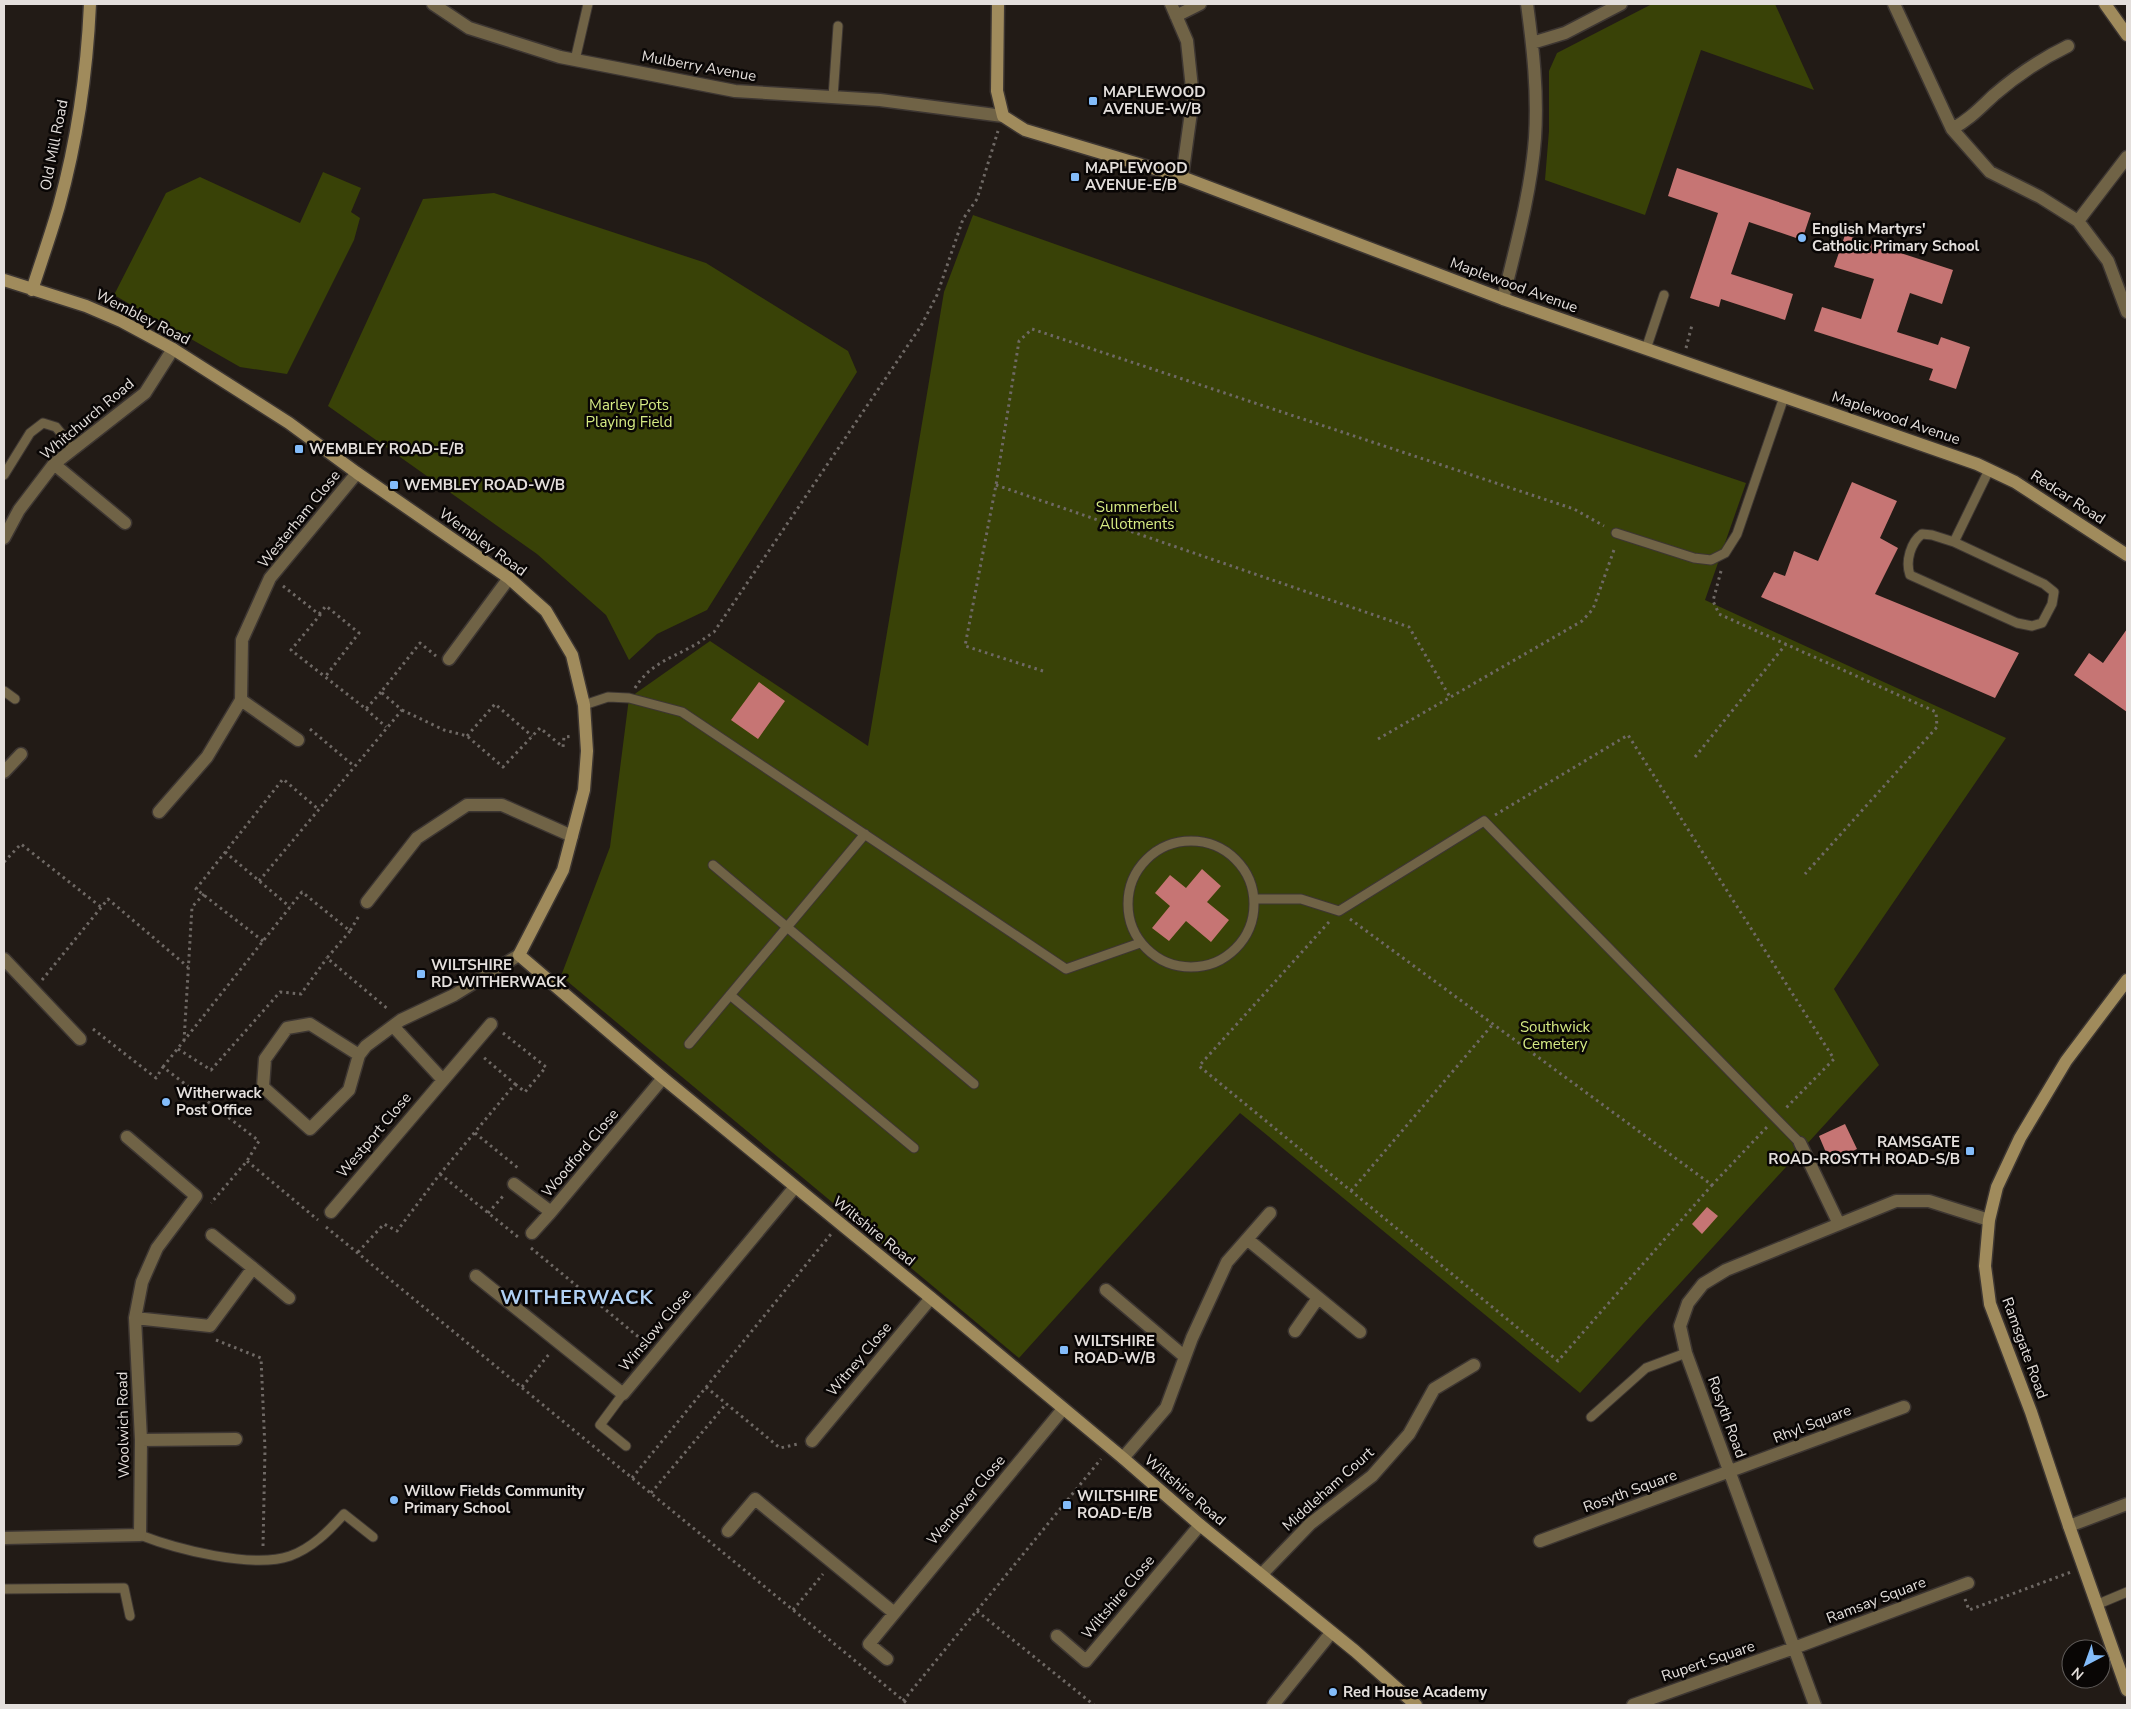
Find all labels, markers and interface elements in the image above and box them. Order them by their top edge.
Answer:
street label: Mulberry Avenue [640,46,758,86]
place label: MAPLEWOOD AVENUE-W/B [1103,82,1206,119]
marker: MAPLEWOOD AVENUE-W/B [1087,95,1099,107]
street label: Old Mill Road [35,98,73,192]
place label: MAPLEWOOD AVENUE-E/B [1085,158,1188,195]
marker: MAPLEWOOD AVENUE-E/B [1069,171,1081,183]
place label: English Martyrs' Catholic Primary School [1812,219,1980,256]
marker: English Martyrs' Catholic Primary School [1796,232,1808,244]
street label: Maplewood Avenue [1447,253,1581,317]
street label: Wembley Road [92,285,194,349]
street label: Whitchurch Road [36,374,138,464]
street label: Maplewood Avenue [1829,387,1963,449]
park label: Marley Pots Playing Field [586,395,672,432]
place label: WEMBLEY ROAD-E/B [309,439,464,459]
marker: WEMBLEY ROAD-E/B [293,443,305,455]
street label: Redcar Road [2027,465,2109,529]
street label: Westerham Close [253,466,345,572]
place label: WEMBLEY ROAD-W/B [404,475,565,495]
marker: WEMBLEY ROAD-W/B [388,479,400,491]
park label: Summerbell Allotments [1096,497,1179,534]
street label: Wembley Road [435,503,531,581]
place label: WILTSHIRE RD-WITHERWACK [431,955,567,992]
marker: WILTSHIRE RD-WITHERWACK [415,968,427,980]
park label: Southwick Cemetery [1520,1017,1591,1054]
place label: Witherwack Post Office [176,1083,262,1120]
street label: Westport Close [332,1088,416,1182]
marker: Witherwack Post Office [160,1096,172,1108]
street label: Woodford Close [537,1104,623,1202]
place label: RAMSGATE ROAD-ROSYTH ROAD-S/B [1768,1132,1960,1169]
marker: RAMSGATE ROAD-ROSYTH ROAD-S/B [1964,1145,1976,1157]
street label: Wiltshire Road [829,1192,919,1270]
district label: WITHERWACK [500,1284,654,1311]
street label: Winslow Close [614,1284,696,1376]
street label: Ramsgate Road [1997,1294,2053,1402]
street label: Witney Close [822,1318,896,1400]
place label: WILTSHIRE ROAD-W/B [1074,1331,1156,1368]
marker: WILTSHIRE ROAD-W/B [1058,1344,1070,1356]
street label: Woolwich Road [112,1371,134,1479]
street label: Rosyth Road [1703,1373,1751,1461]
street label: Rhyl Square [1770,1400,1854,1448]
street label: Middleham Court [1278,1442,1379,1535]
street label: Wiltshire Road [1140,1450,1230,1530]
street label: Wendover Close [922,1451,1010,1549]
street label: Rosyth Square [1580,1465,1680,1517]
place label: Willow Fields Community Primary School [404,1481,585,1518]
place label: WILTSHIRE ROAD-E/B [1077,1486,1158,1523]
marker: Willow Fields Community Primary School [388,1494,400,1506]
marker: WILTSHIRE ROAD-E/B [1061,1499,1073,1511]
street label: Wiltshire Close [1077,1551,1159,1643]
street label: Ramsay Square [1823,1572,1929,1628]
street label: Rupert Square [1659,1636,1757,1686]
north arrow [2061,1639,2111,1689]
text: N [2068,1663,2088,1684]
place label: Red House Academy [1343,1682,1487,1702]
marker: Red House Academy [1327,1686,1339,1698]

